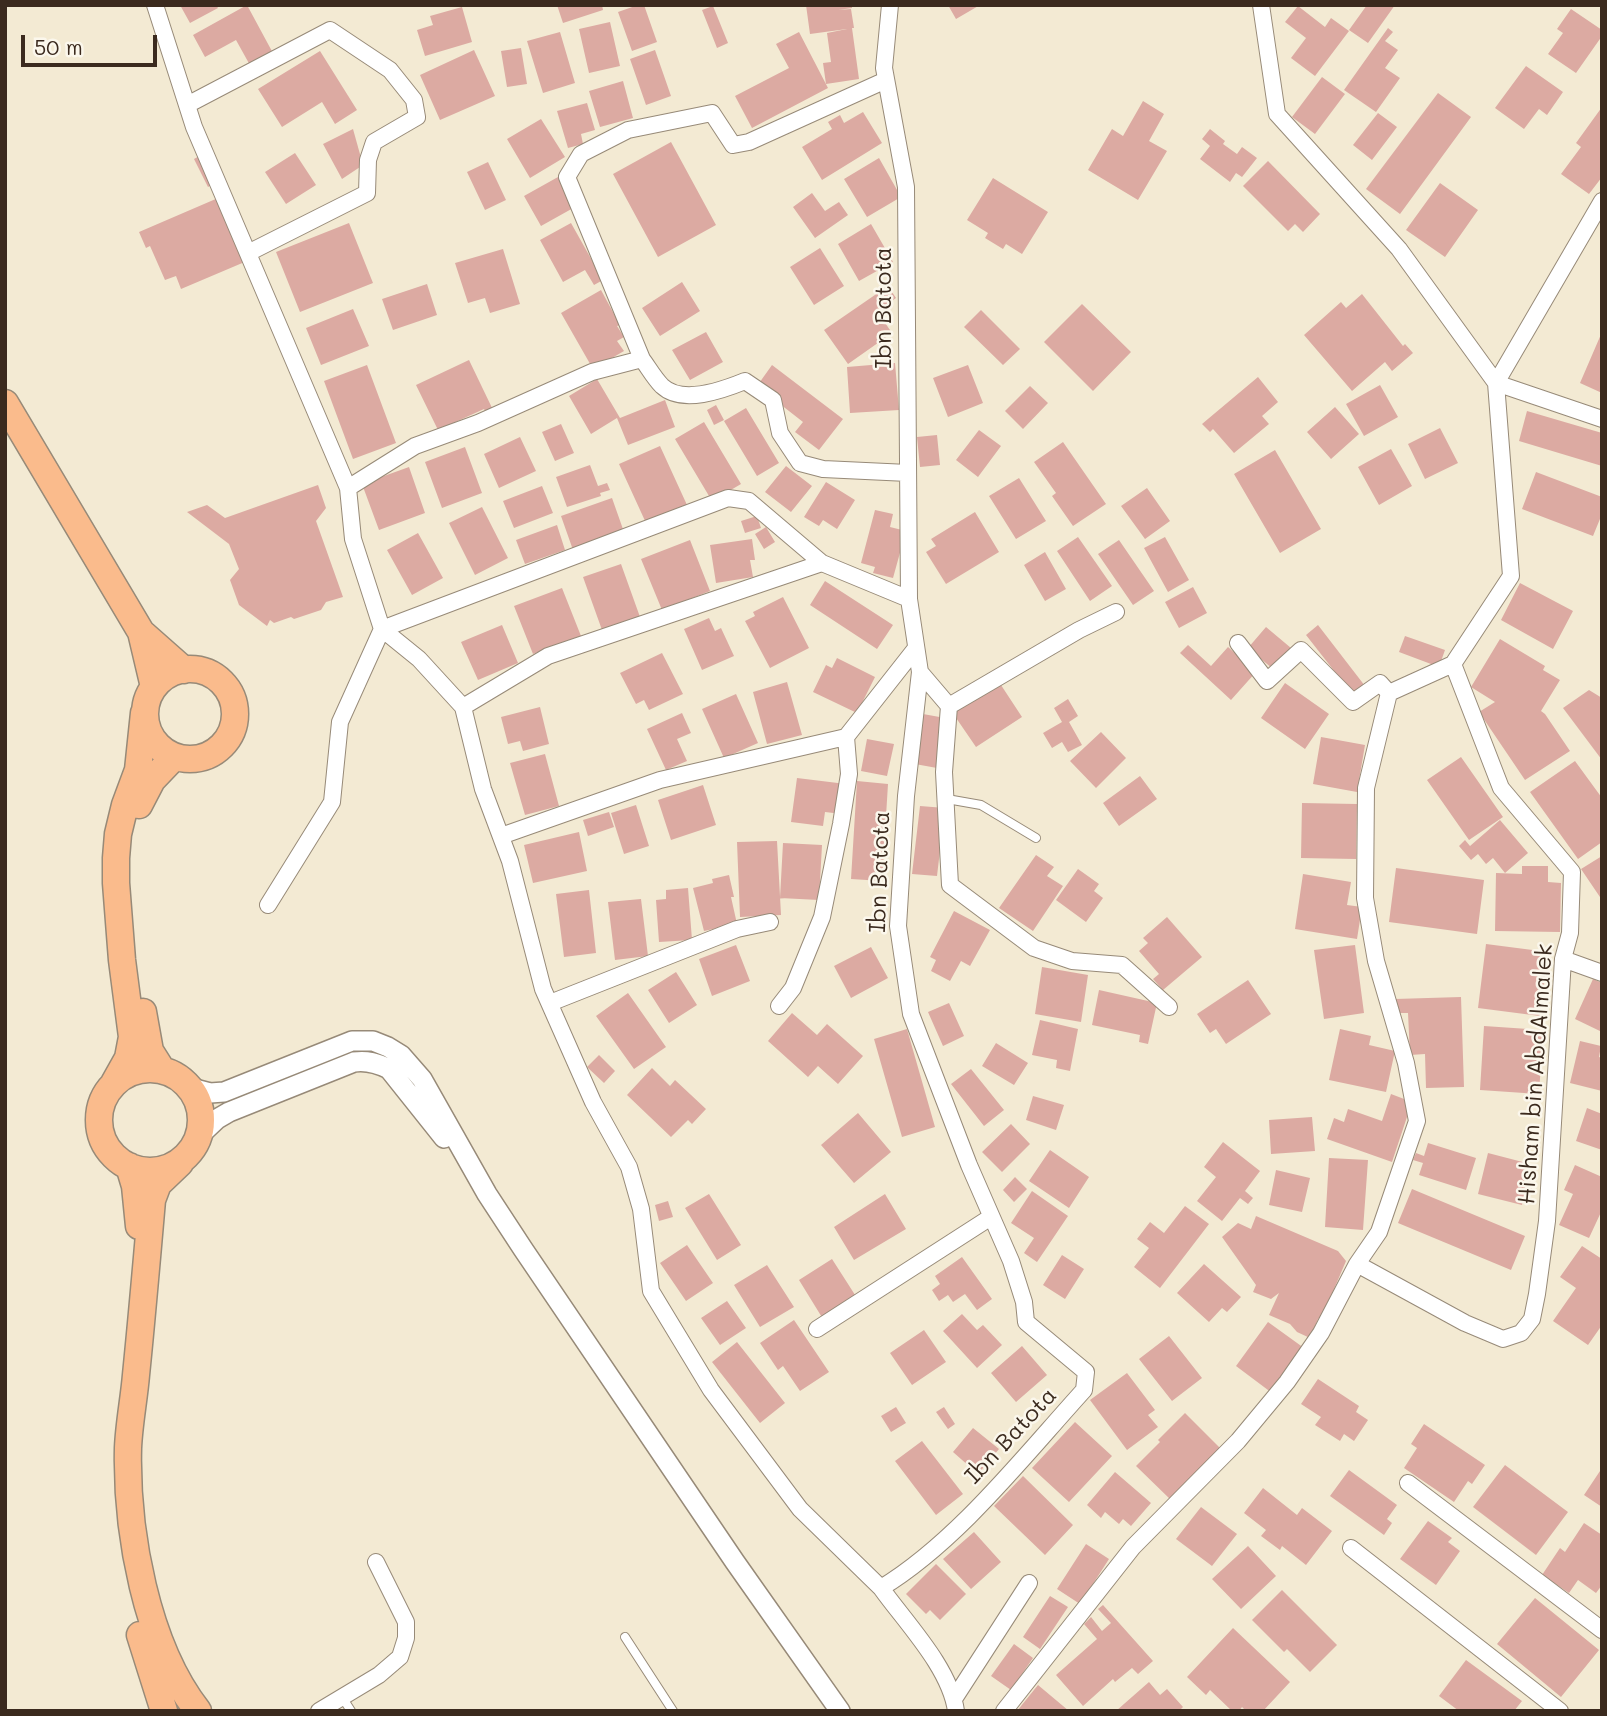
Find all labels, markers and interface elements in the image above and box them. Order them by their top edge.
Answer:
scale bar [24,21,161,65]
text: 50 m [34,33,83,60]
street label: Ibn Batota [870,247,898,369]
street label: Ibn Batota [864,811,896,933]
street label: Hisham bin AbdAlmalek [1513,943,1559,1205]
street label: Ibn Batota [959,1382,1063,1490]

